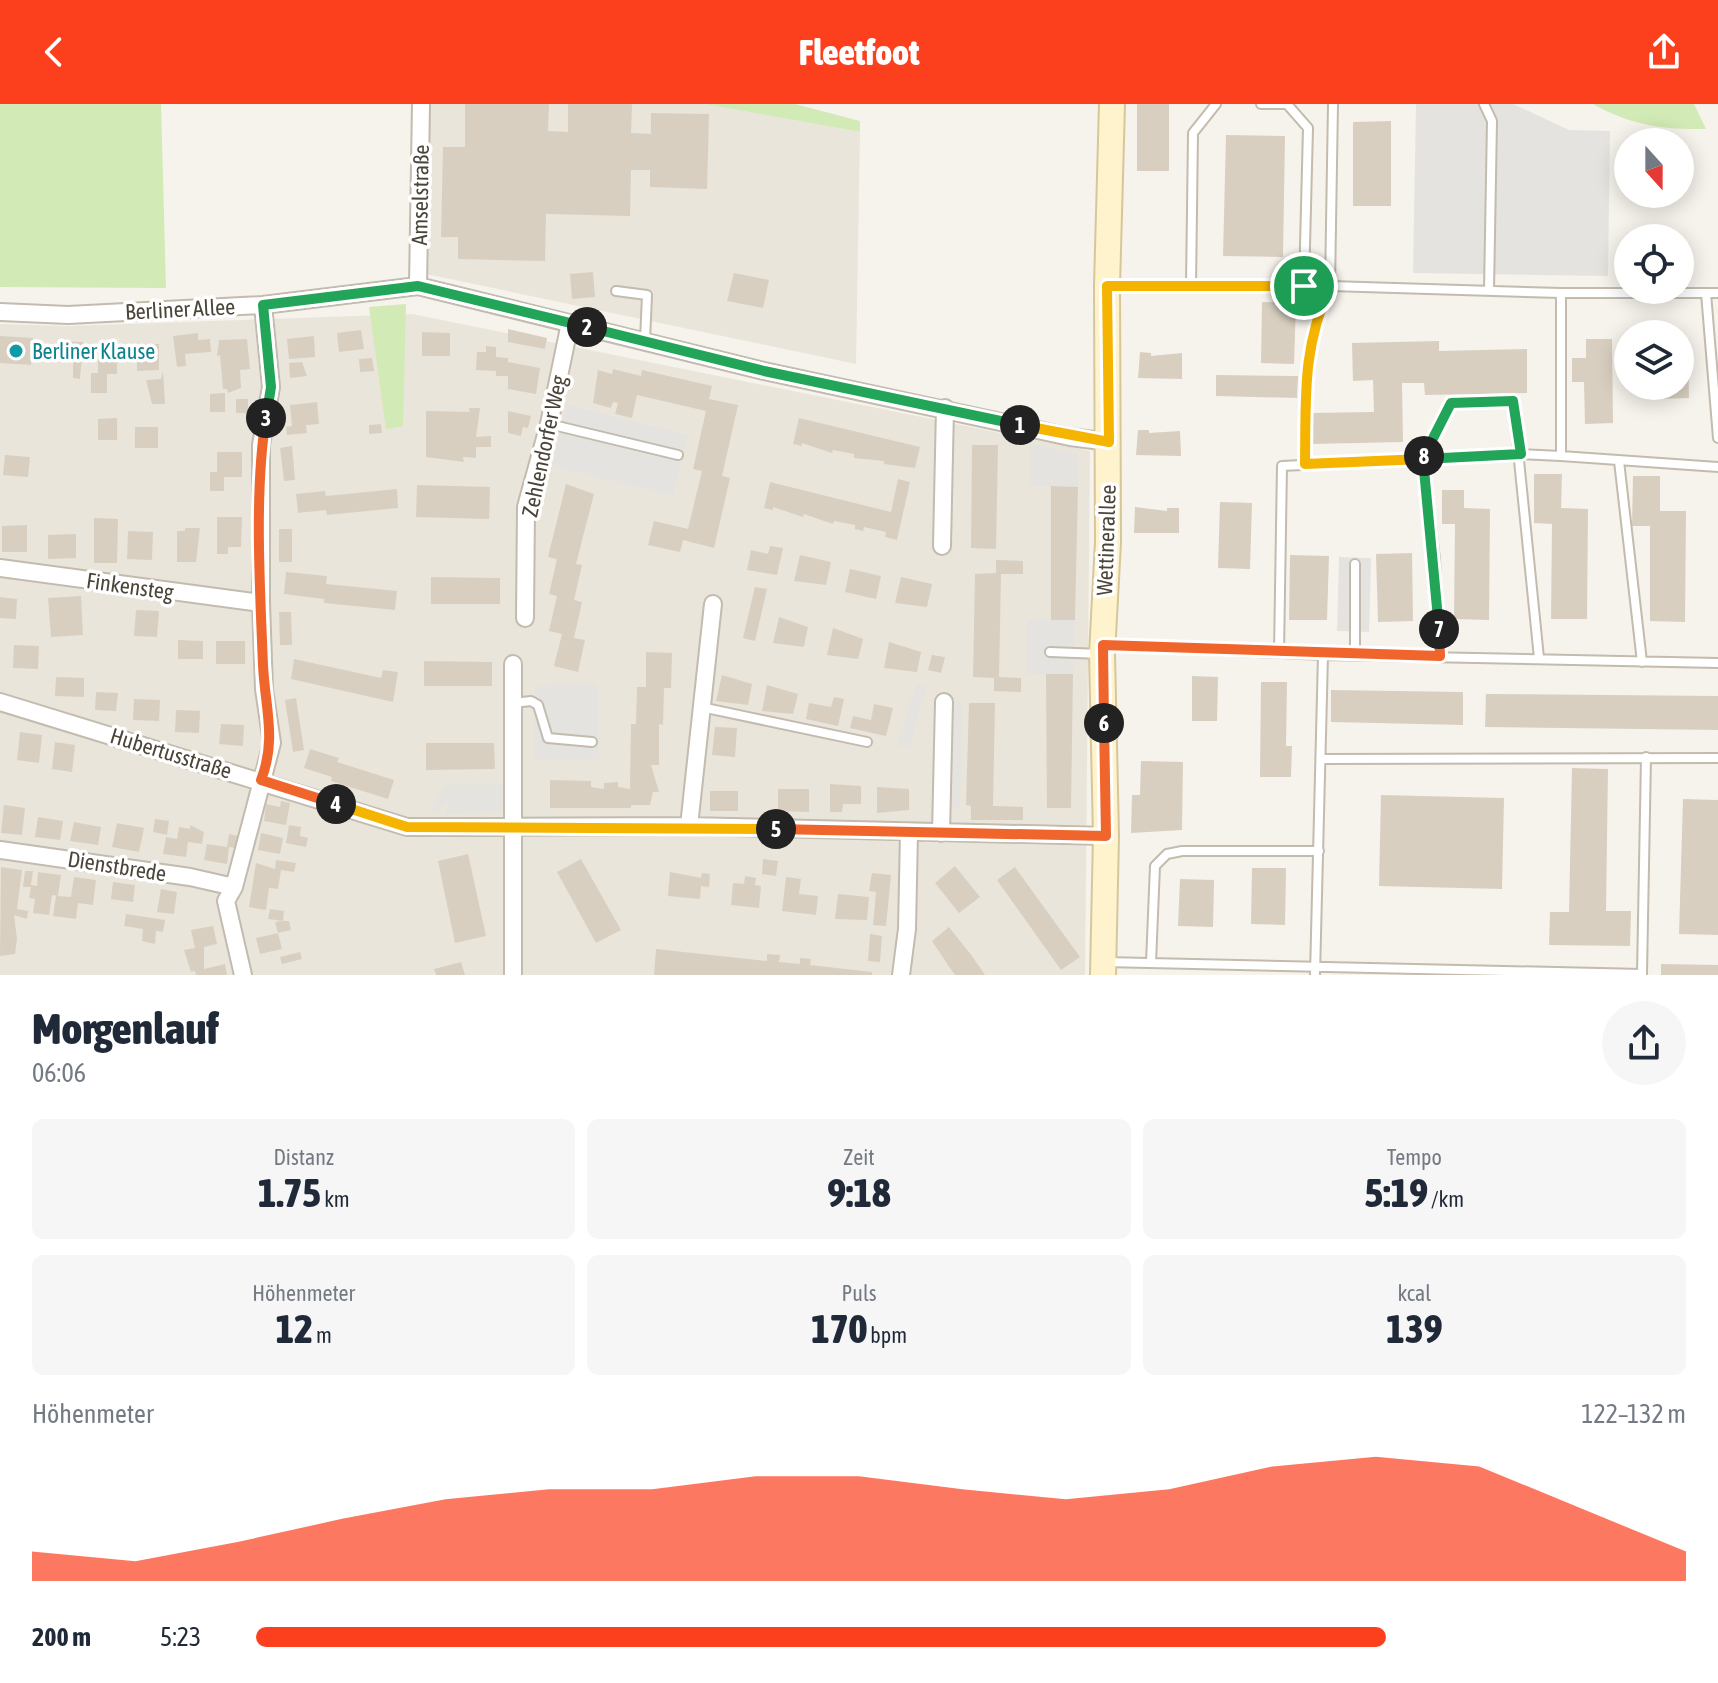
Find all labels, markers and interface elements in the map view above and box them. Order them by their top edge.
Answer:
icon: back [32,30,76,74]
icon: share [1642,30,1686,74]
text: Fleetfoot [799,31,919,73]
north arrow [1614,128,1694,208]
map controls [1614,128,1694,400]
street label: Amselstraße [406,144,434,246]
button: locate [1614,224,1694,304]
pin [1270,252,1338,320]
icon: arrive [1282,264,1326,308]
street label: Berliner Allee [124,293,236,325]
pin: 2 [567,307,607,347]
text: 2 [582,314,592,340]
button: layers [1614,320,1694,400]
place label: Berliner Klause [32,338,155,364]
marker: Berliner Klause [7,342,25,360]
street label: Zehlendorfer Weg [516,372,572,519]
pin: 3 [246,398,286,438]
text: 3 [261,405,271,431]
pin: 1 [1000,405,1040,445]
text: 1 [1015,412,1025,438]
pin: 8 [1404,436,1444,476]
text: 8 [1419,443,1429,469]
street label: Wettinerallee [1091,484,1121,596]
street label: Finkensteg [85,567,176,605]
pin: 7 [1419,609,1459,649]
text: 7 [1434,616,1444,642]
pin: 6 [1084,703,1124,743]
text: 6 [1099,710,1109,736]
street label: Hubertusstraße [107,722,235,784]
pin: 4 [316,784,356,824]
text: 4 [331,791,341,817]
pin: 5 [756,809,796,849]
text: 5 [771,816,781,842]
street label: Dienstbrede [66,845,168,887]
button: share [1602,1001,1686,1085]
text: Morgenlauf [32,1003,219,1053]
text: 06:06 [32,1058,86,1088]
text: Distanz [274,1144,334,1170]
text: Zeit [843,1144,875,1170]
text: Tempo [1387,1144,1442,1170]
text: 1.75 [258,1170,321,1215]
text: 9:18 [827,1170,891,1215]
text: 5:19 [1365,1170,1428,1215]
text: km [321,1186,350,1212]
text: /km [1428,1186,1464,1212]
text: Höhenmeter [252,1280,355,1306]
text: Puls [841,1280,877,1306]
text: kcal [1398,1280,1431,1306]
text: 12 [275,1306,313,1351]
text: 170 [811,1306,867,1351]
text: 139 [1386,1306,1443,1351]
text: m [313,1322,332,1348]
text: bpm [867,1322,907,1348]
text: Höhenmeter [32,1399,154,1429]
text: 122–132 m [1581,1399,1686,1429]
text: 200 m [32,1622,91,1652]
text: 5:23 [160,1622,201,1652]

